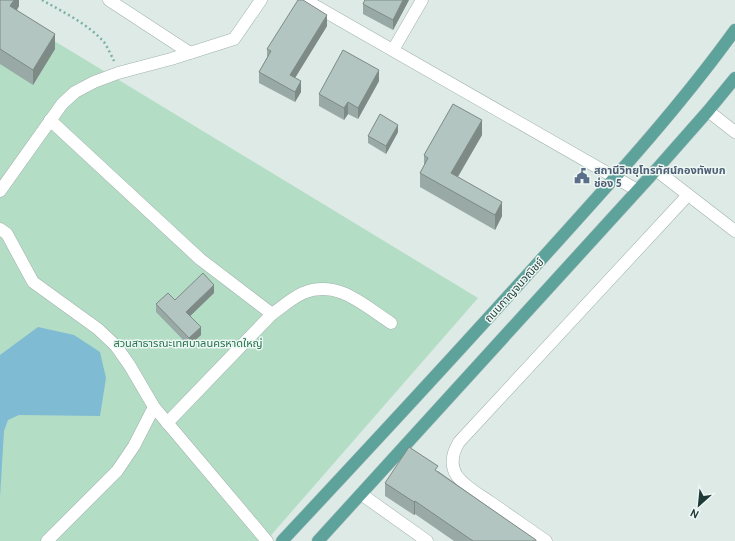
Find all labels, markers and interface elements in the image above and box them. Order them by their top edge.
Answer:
place label: สถานีวิทยุโทรทัศน์กองทัพบก ช่อง 5 [594,163,726,190]
public building icon: สถานีวิทยุโทรทัศน์กองทัพบก ช่อง 5 [573,167,591,185]
street label: ถนนกาญจนวณิชย์ [481,255,547,325]
park label: สวนสาธารณะเทศบาลนครหาดใหญ่ [113,336,263,350]
north arrow [679,485,719,525]
text: N [688,506,701,522]

